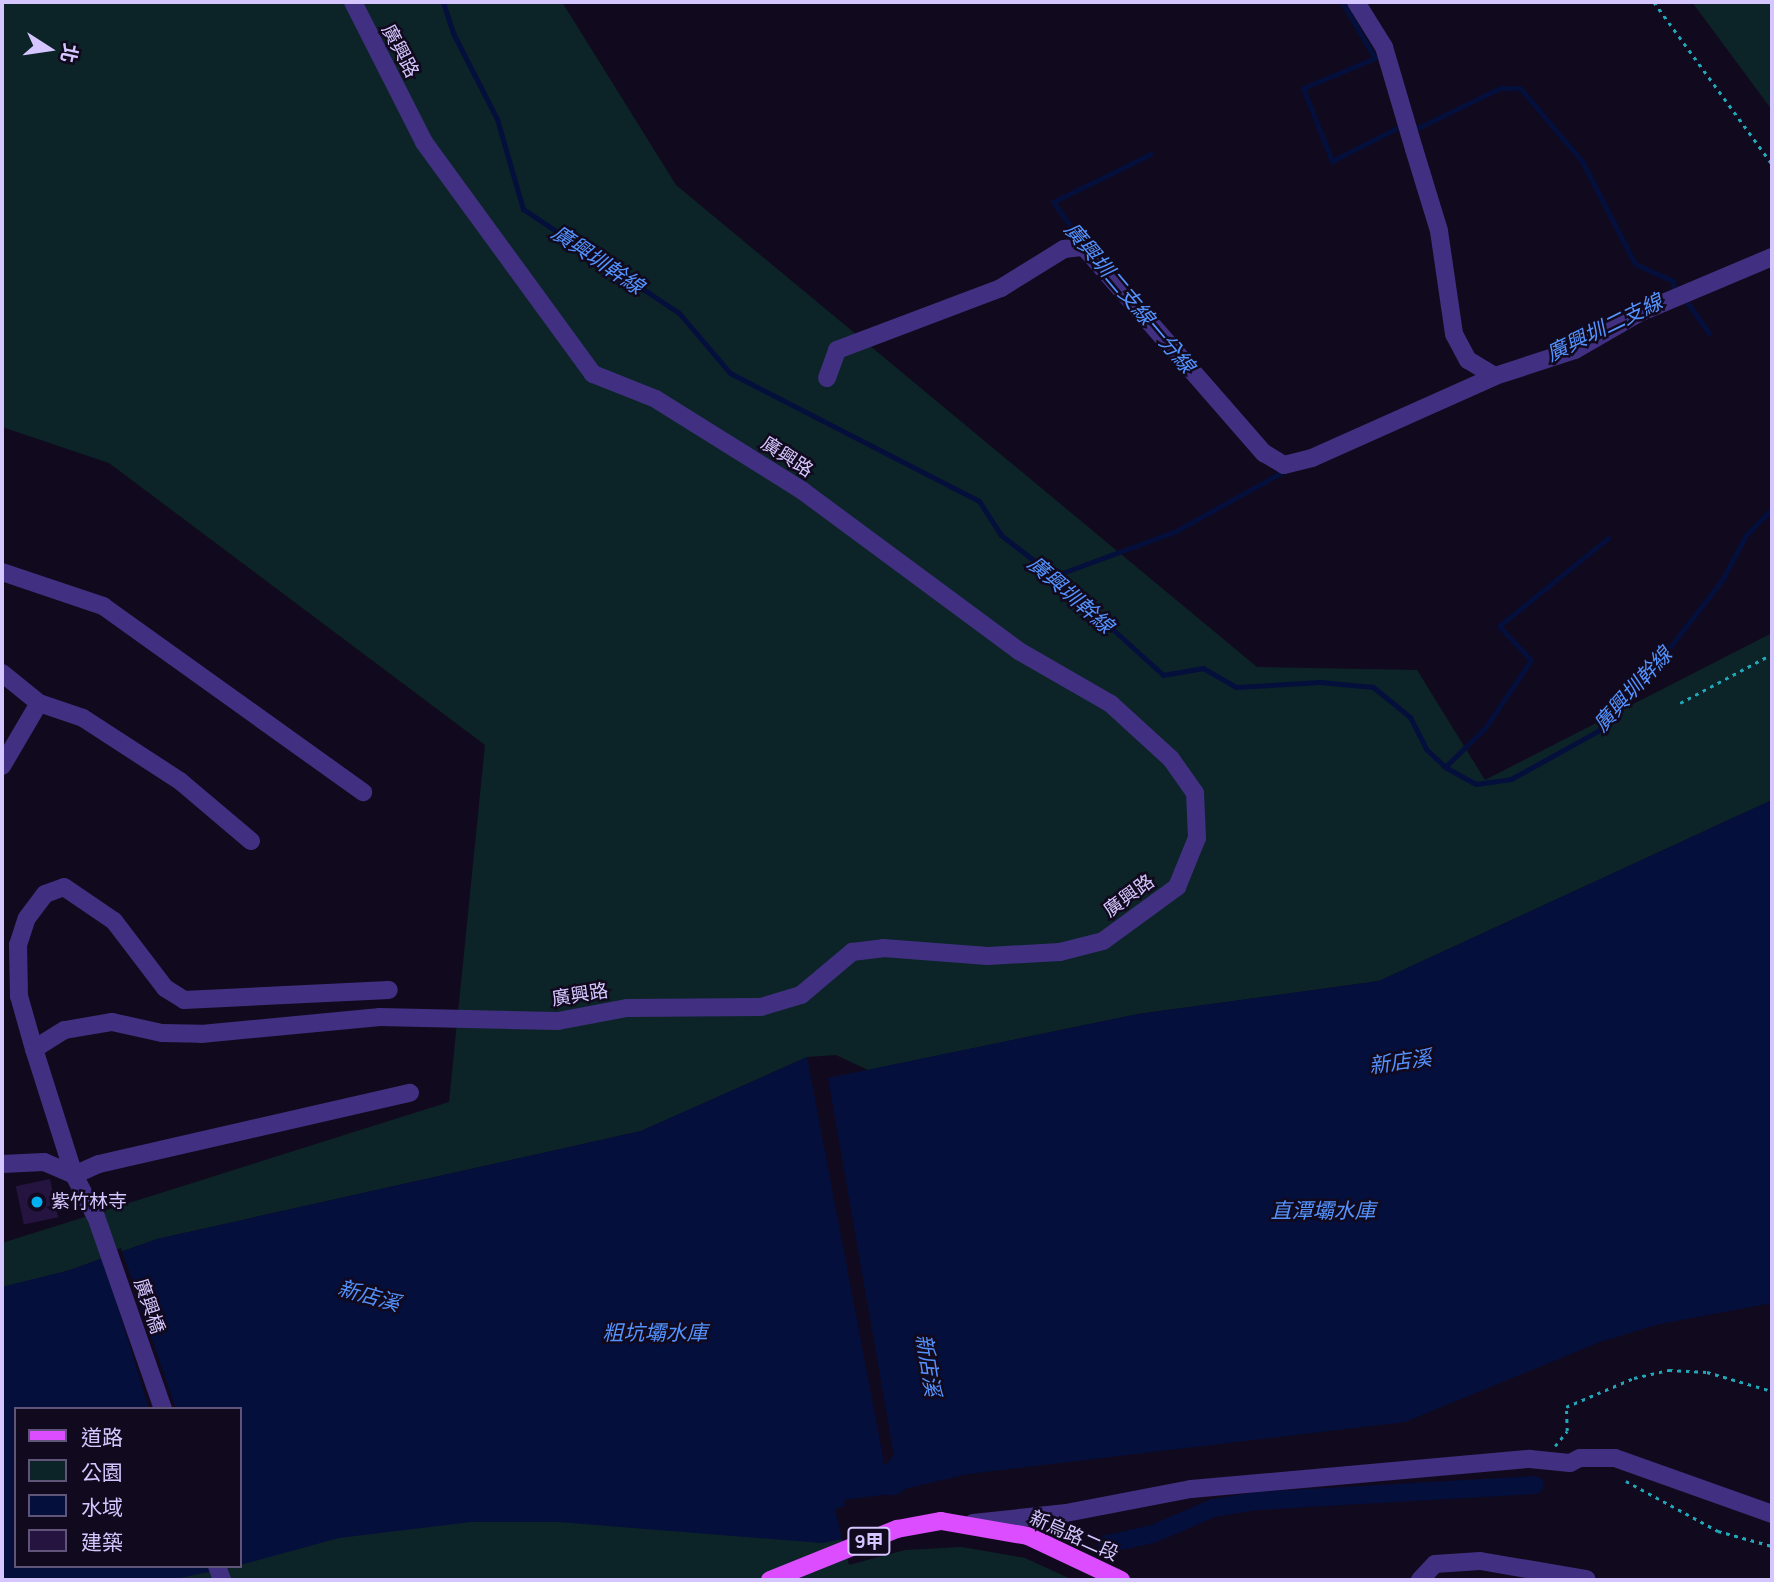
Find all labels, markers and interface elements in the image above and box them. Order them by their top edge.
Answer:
north arrow [14,14,84,84]
street label: 廣興路 [377,20,423,82]
text: 北 [55,41,84,65]
water label: 廣興圳二支線一分線 [1060,217,1200,377]
water label: 廣興圳幹線 [547,219,649,299]
water label: 廣興圳二支線 [1542,288,1666,366]
street label: 廣興路 [757,432,817,482]
water label: 廣興圳幹線 [1023,550,1119,638]
water label: 廣興圳幹線 [1588,642,1676,736]
street label: 廣興路 [1099,870,1159,922]
street label: 廣興路 [550,979,610,1011]
water label: 新店溪 [1367,1044,1433,1078]
place label: 紫竹林寺 [51,1191,127,1213]
marker: 紫竹林寺 [29,1194,45,1210]
water label: 直潭壩水庫 [1271,1197,1375,1223]
water label: 新店溪 [335,1274,403,1316]
street label: 廣興橋 [129,1275,169,1337]
water label: 粗坑壩水庫 [603,1319,707,1345]
water label: 新店溪 [912,1332,946,1398]
legend [14,1407,242,1568]
text: 道路 [81,1423,123,1451]
text: 公園 [81,1458,123,1486]
text: 水域 [81,1493,123,1521]
street label: 新烏路二段 [1026,1506,1122,1566]
road number: 9甲 [846,1526,892,1556]
text: 建築 [81,1528,123,1556]

